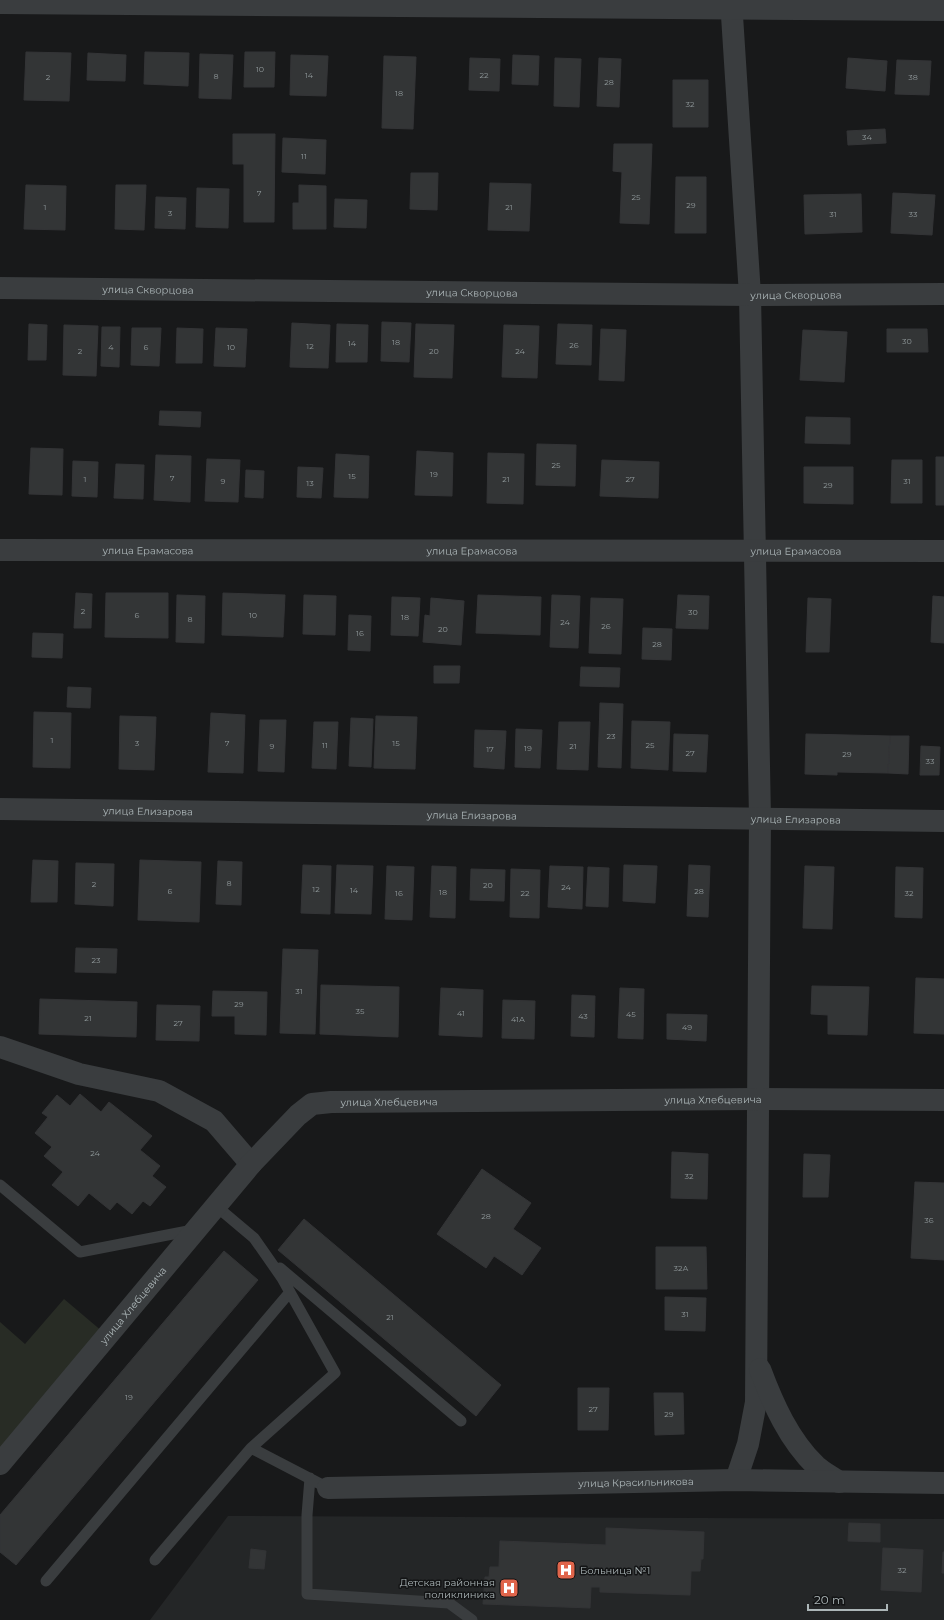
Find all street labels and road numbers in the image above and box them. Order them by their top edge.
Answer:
street label: улица Скворцова [101,282,194,296]
street label: улица Скворцова [425,285,518,299]
street label: улица Скворцова [749,288,842,302]
street label: улица Ерамасова [102,544,193,557]
street label: улица Ерамасова [426,544,517,557]
street label: улица Ерамасова [750,544,841,557]
street label: улица Елизарова [102,804,193,818]
street label: улица Елизарова [426,808,517,822]
street label: улица Елизарова [750,812,841,826]
street label: улица Хлебцевича [663,1092,762,1106]
street label: улица Хлебцевича [339,1095,438,1108]
street label: улица Хлебцевича [96,1264,169,1347]
street label: улица Красильникова [577,1474,694,1490]

